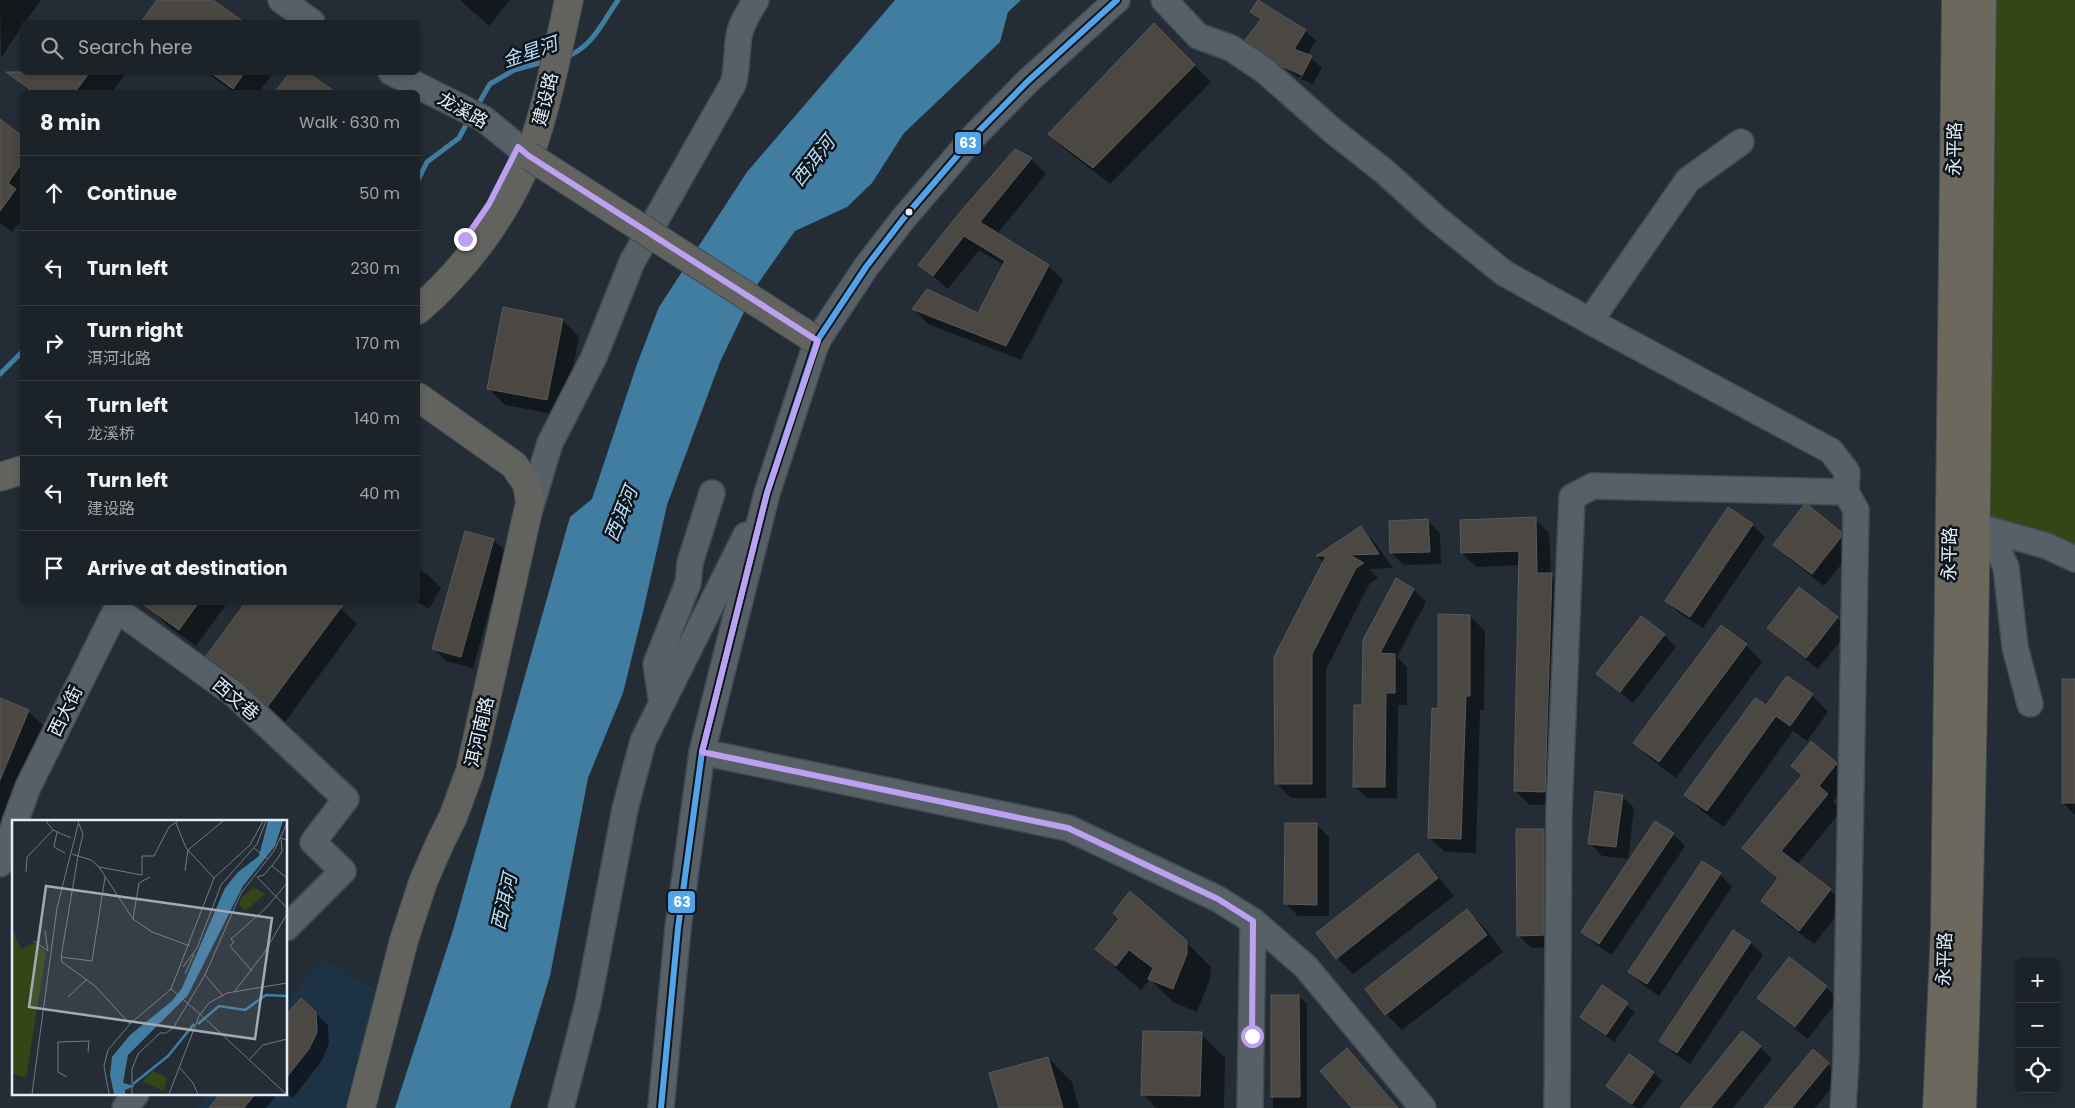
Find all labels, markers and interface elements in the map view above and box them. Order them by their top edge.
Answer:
search box [20,20,420,75]
water label: 金星河 [499,29,565,74]
icon: search [38,34,66,62]
text: Search here [78,34,192,61]
street label: 建设路 [526,70,564,128]
street label: 龙溪路 [433,86,493,134]
text: 8 min [40,108,101,137]
text: Walk · 630 m [299,111,400,134]
street label: 永平路 [1941,122,1967,176]
water label: 西洱河 [785,127,844,192]
line badge: 63 [954,131,982,155]
text: 63 [959,133,977,153]
icon: ahead [40,179,68,207]
text: Continue [87,180,177,207]
text: 50 m [359,182,400,205]
unlabelled marker [904,207,914,217]
route end [454,228,477,251]
icon: left [40,254,68,282]
text: Turn left [87,255,168,282]
text: 230 m [351,257,400,280]
text: Turn right [87,317,183,344]
icon: right [40,329,68,357]
text: 170 m [355,332,400,355]
text: 洱河北路 [87,347,151,370]
text: Turn left [87,392,168,419]
icon: left [40,404,68,432]
text: 140 m [354,407,400,430]
text: 龙溪桥 [87,422,135,445]
text: Turn left [87,467,168,494]
icon: left [40,479,68,507]
water label: 西洱河 [598,479,646,545]
text: 40 m [359,482,400,505]
text: 建设路 [87,497,135,520]
street label: 永平路 [1936,527,1962,581]
icon: arrive [40,554,68,582]
text: Arrive at destination [87,555,288,582]
street label: 西文巷 [207,672,265,726]
street label: 西大街 [42,681,88,741]
street label: 洱河南路 [459,694,499,770]
inset map [12,820,288,1096]
water label: 西洱河 [484,867,524,933]
line badge: 63 [667,890,696,914]
text: 63 [673,892,691,912]
street label: 永平路 [1931,932,1957,986]
map controls [2015,958,2060,1093]
button: + [2015,958,2060,1003]
button: − [2015,1003,2060,1048]
route start [1241,1025,1264,1048]
button: locate [2015,1048,2060,1093]

